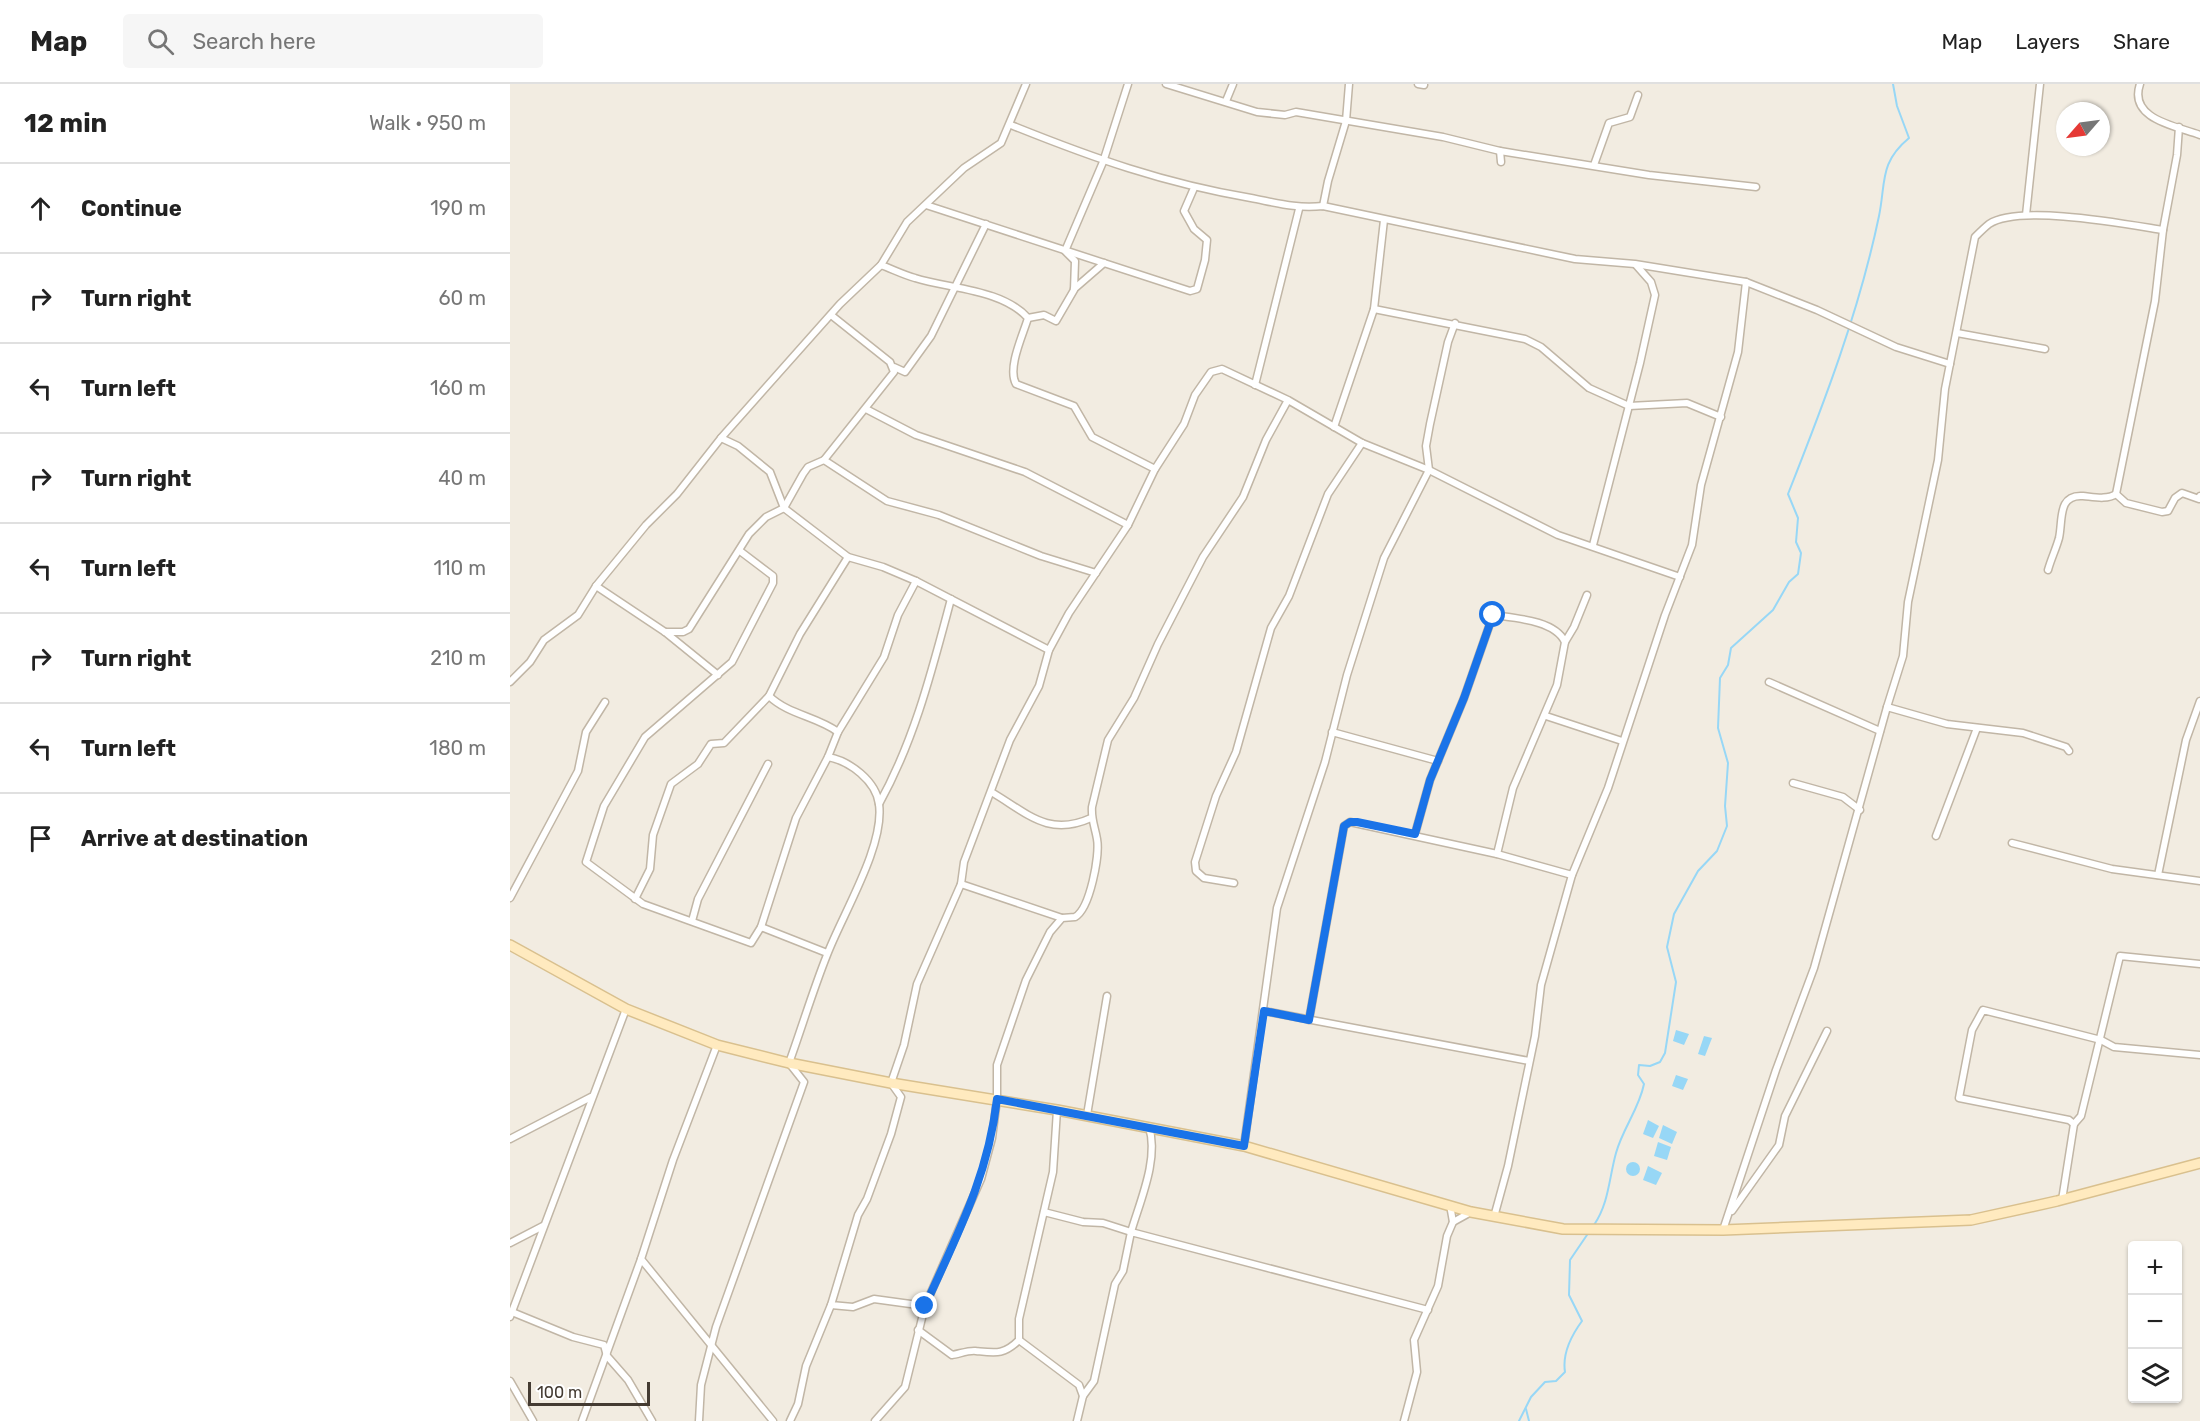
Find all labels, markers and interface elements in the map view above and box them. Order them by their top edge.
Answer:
search box [123,14,543,68]
text: Map [30,25,87,58]
icon: search [144,25,177,58]
text: Search here [192,28,316,55]
text: Map [1941,29,1982,54]
text: Layers [2015,29,2080,54]
text: Share [2113,29,2170,54]
north arrow [2056,102,2110,156]
text: 12 min [24,108,107,139]
text: Walk · 950 m [369,111,486,135]
icon: ahead [24,192,57,225]
text: Continue [81,195,182,222]
text: 190 m [430,196,486,220]
icon: right [24,282,57,315]
text: Turn right [81,285,191,312]
text: 60 m [439,286,486,310]
icon: left [24,372,57,405]
text: Turn left [81,375,176,402]
text: 160 m [430,376,486,400]
icon: right [24,462,57,495]
text: Turn right [81,465,191,492]
text: 40 m [438,466,486,490]
icon: left [24,552,57,585]
text: Turn left [81,555,176,582]
text: 110 m [434,556,486,580]
route start [1479,601,1505,627]
icon: right [24,642,57,675]
text: Turn right [81,645,191,672]
text: 210 m [430,646,486,670]
icon: left [24,732,57,765]
text: Turn left [81,735,176,762]
text: 180 m [429,736,486,760]
icon: arrive [24,822,57,855]
text: Arrive at destination [81,825,308,852]
map controls [2128,1241,2182,1403]
button: + [2128,1241,2182,1295]
route end [911,1292,937,1318]
button: − [2128,1295,2182,1349]
button: layers [2128,1349,2182,1403]
scale bar [528,1379,650,1406]
text: 100 m [537,1383,582,1402]

